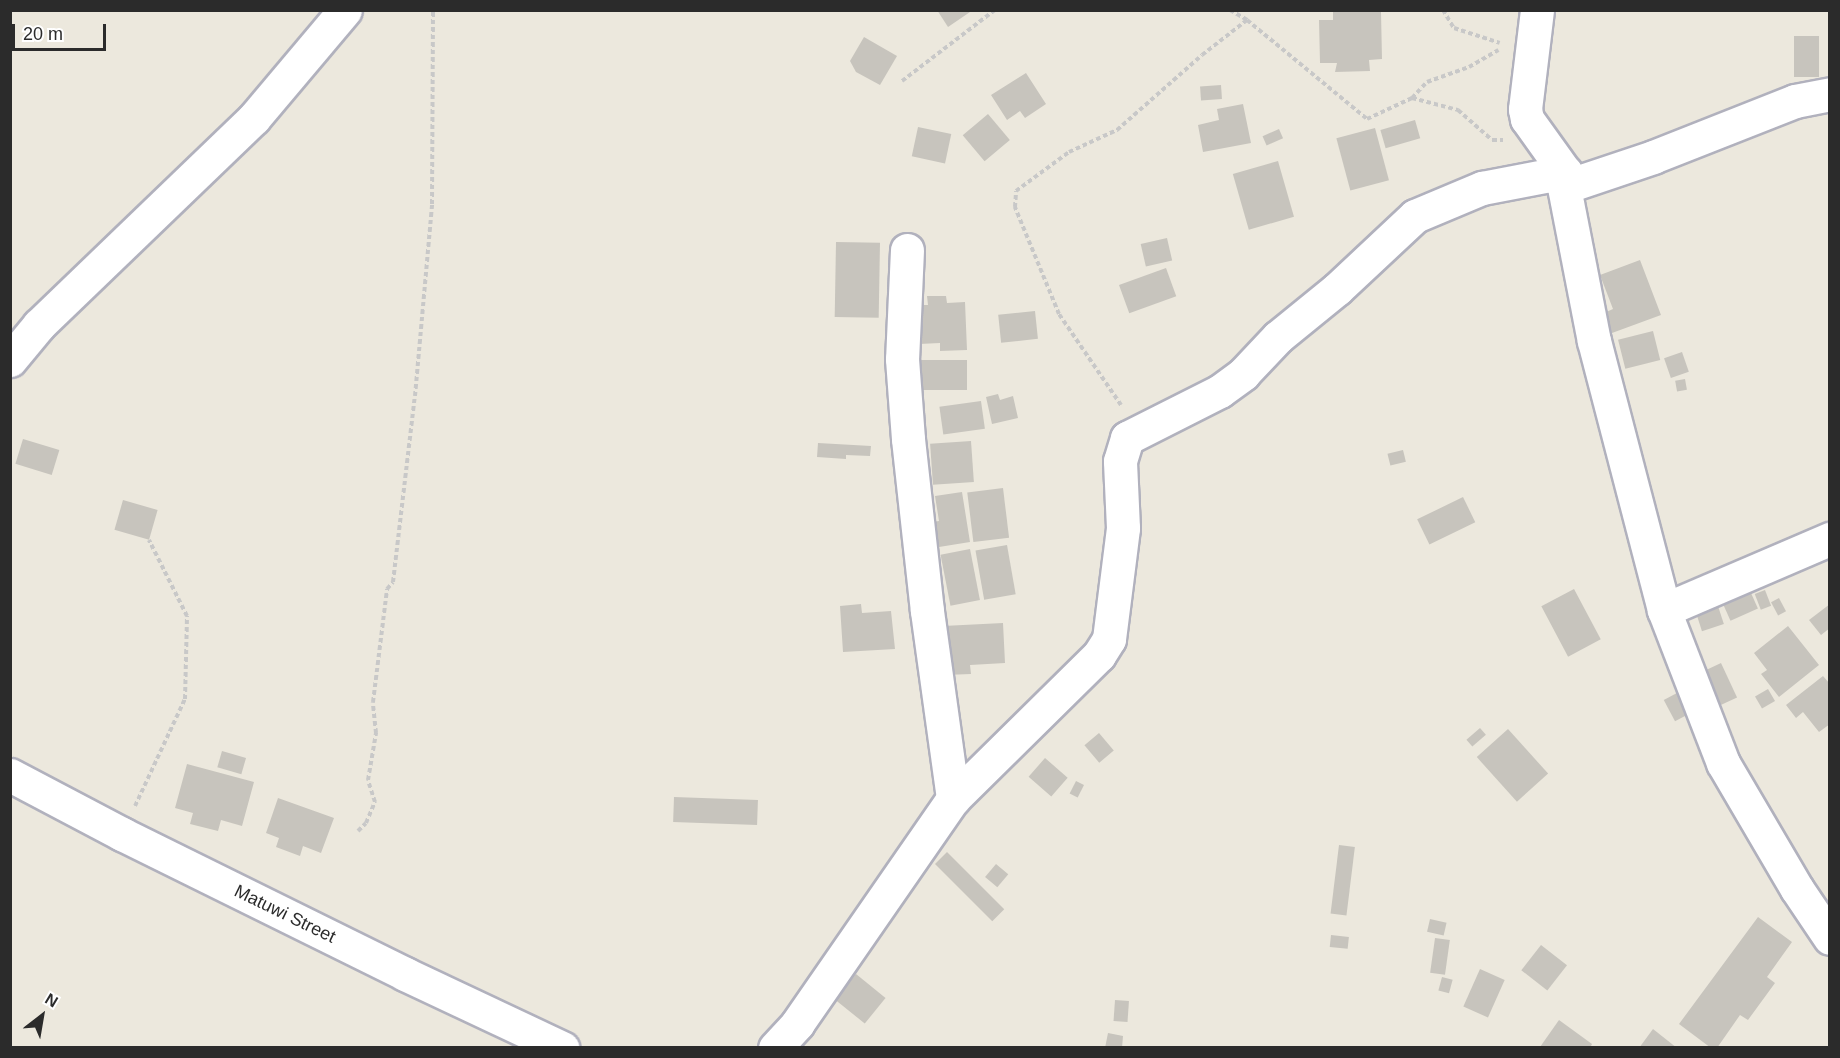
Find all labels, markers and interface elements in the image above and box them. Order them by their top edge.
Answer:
scale bar [15,12,110,50]
text: 20 m [23,24,63,44]
street label: Matuwi Street [231,880,339,948]
north arrow [12,986,72,1046]
text: N [42,990,61,1010]

